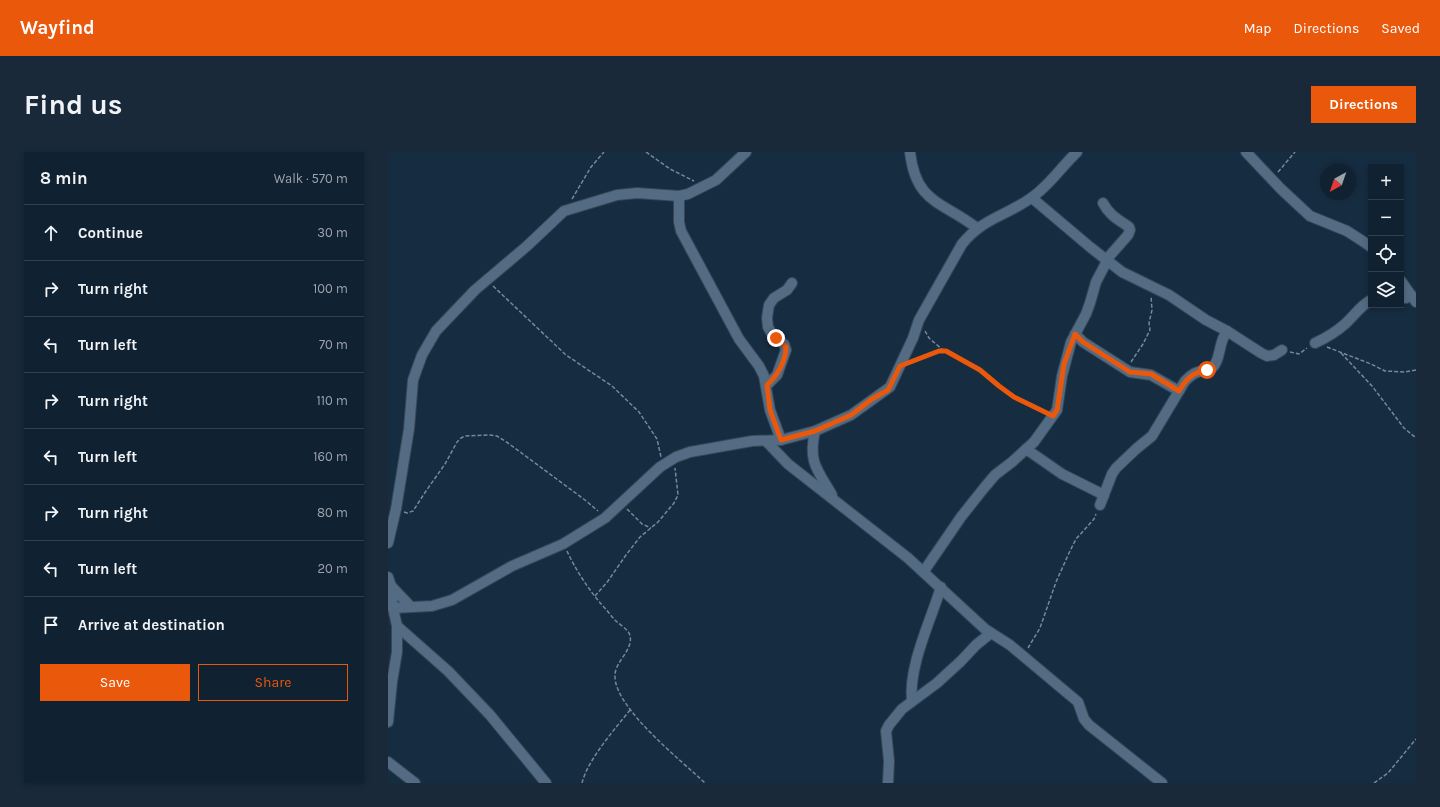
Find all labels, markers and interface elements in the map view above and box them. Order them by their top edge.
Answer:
text: Wayfind [20,17,95,39]
text: Map [1244,20,1272,37]
text: Directions [1294,20,1359,37]
text: Saved [1381,20,1420,37]
button: Directions [1311,86,1416,123]
text: Find us [24,88,123,121]
north arrow [1320,164,1356,200]
map controls [1368,164,1404,308]
button: + [1368,164,1404,200]
text: 8 min [40,168,88,188]
text: Walk · 570 m [274,171,348,186]
button: − [1368,200,1404,236]
icon: ahead [40,222,62,244]
text: Continue [78,224,143,242]
text: 30 m [317,225,348,240]
button: locate [1368,236,1404,272]
button: layers [1368,272,1404,308]
icon: right [40,278,62,300]
text: Turn right [78,280,148,298]
text: 100 m [313,281,348,296]
route end [767,329,785,347]
icon: left [40,334,62,356]
text: Turn left [78,336,137,354]
text: 70 m [319,337,348,352]
route start [1198,361,1216,379]
icon: right [40,390,62,412]
text: Turn right [78,392,148,410]
text: 110 m [316,393,348,408]
icon: left [40,446,62,468]
text: Turn left [78,448,137,466]
text: 160 m [313,449,348,464]
icon: right [40,502,62,524]
text: Turn right [78,504,148,522]
text: 80 m [317,505,348,520]
icon: left [40,558,62,580]
text: Turn left [78,560,137,578]
text: 20 m [318,561,348,576]
icon: arrive [40,614,62,636]
text: Arrive at destination [78,616,225,634]
button: Save [40,664,190,701]
button: Share [198,664,348,701]

